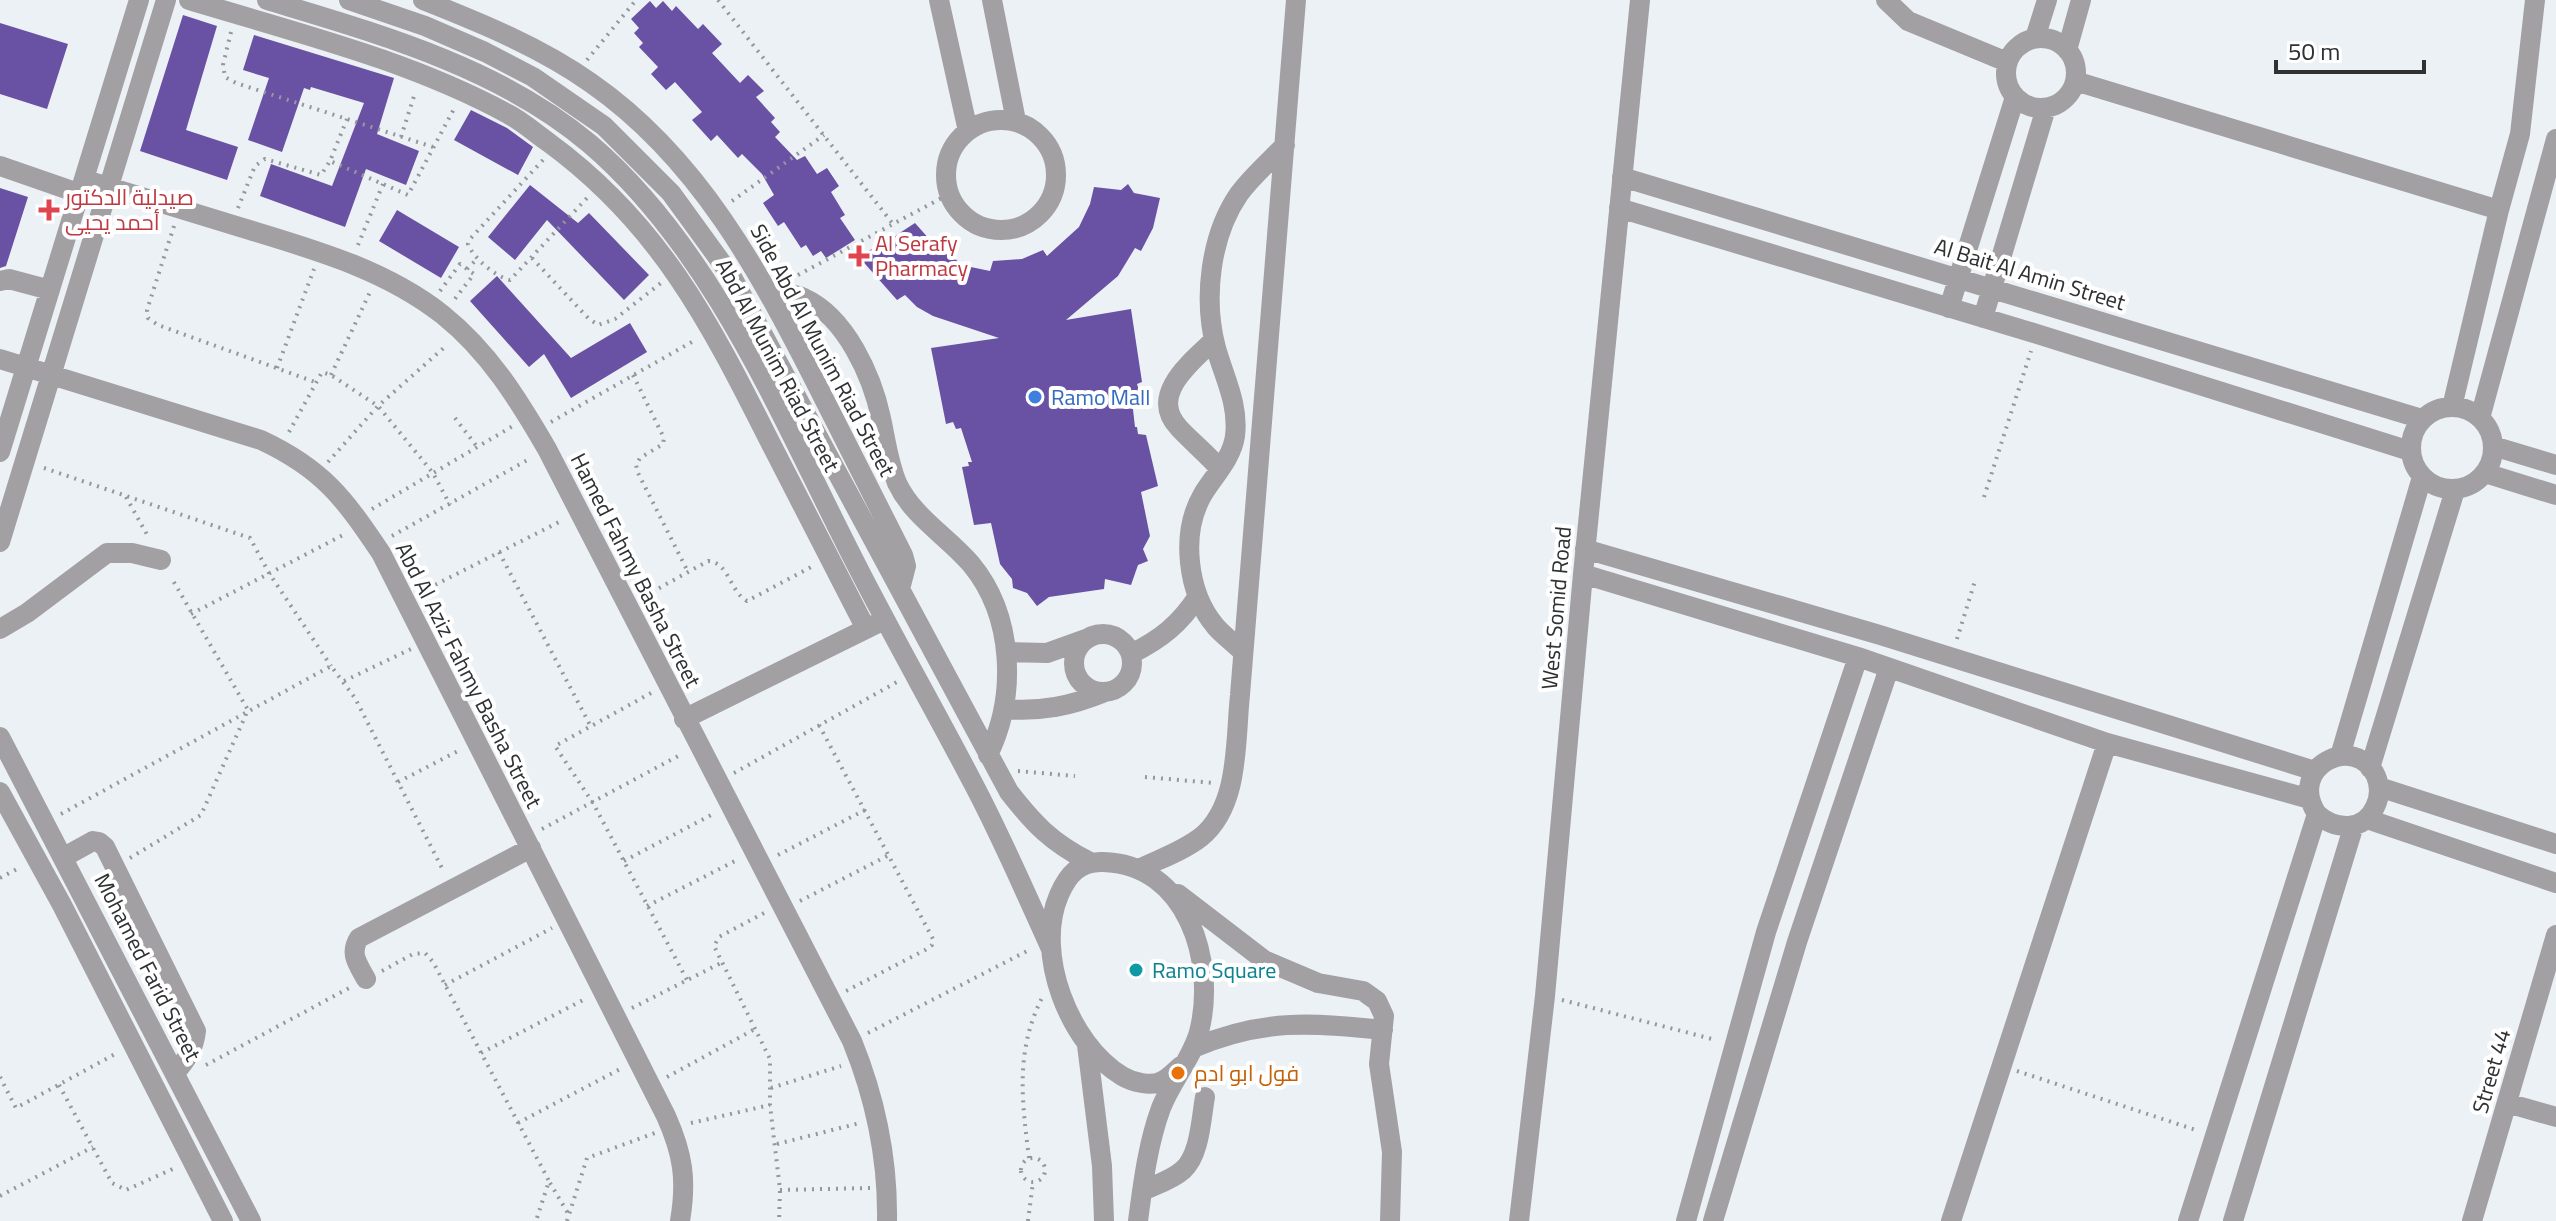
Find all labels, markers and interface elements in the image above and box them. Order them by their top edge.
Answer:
scale bar [2276,24,2424,74]
text: 50 m [2288,29,2340,74]
place label: صيدلية الدكتور أحمد يحيى [63,176,194,243]
marker: صيدلية الدكتور أحمد يحيى [40,201,58,219]
street label: Side Abd Al Munim Riad Street [745,220,901,480]
place label: Al Serafy Pharmacy [875,222,969,289]
street label: Al Bait Al Amin Street [1929,225,2131,323]
marker: Al Serafy Pharmacy [850,247,868,265]
street label: Abd Al Munim Riad Street [711,254,845,476]
place label: Ramo Mall [1051,376,1150,418]
marker: Ramo Mall [1026,388,1044,406]
street label: Hamed Fahmy Basha Street [558,445,714,695]
street label: West Somid Road [1528,525,1584,691]
street label: Abd Al Aziz Fahmy Basha Street [383,534,555,816]
street label: Mohamed Farid Street [82,865,214,1069]
place label: Ramo Square [1152,949,1276,991]
marker: Ramo Square [1127,961,1145,979]
street label: Street 44 [2459,1024,2523,1118]
place label: فول ابو ادم [1194,1052,1299,1094]
marker: فول ابو ادم [1169,1064,1187,1082]

